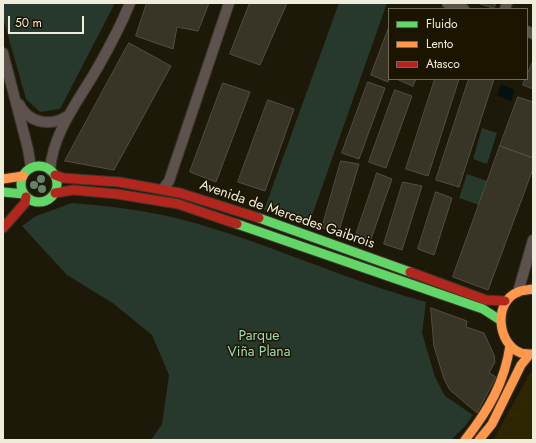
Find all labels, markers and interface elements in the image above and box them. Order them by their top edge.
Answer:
scale bar [10,8,86,34]
legend [388,8,528,80]
text: 50 m [15,14,42,32]
text: Fluido [426,15,458,33]
text: Lento [426,35,453,53]
text: Atasco [426,55,460,73]
street label: Avenida de Mercedes Gaibrois [197,177,377,253]
park label: Parque Viña Plana [228,329,290,362]

